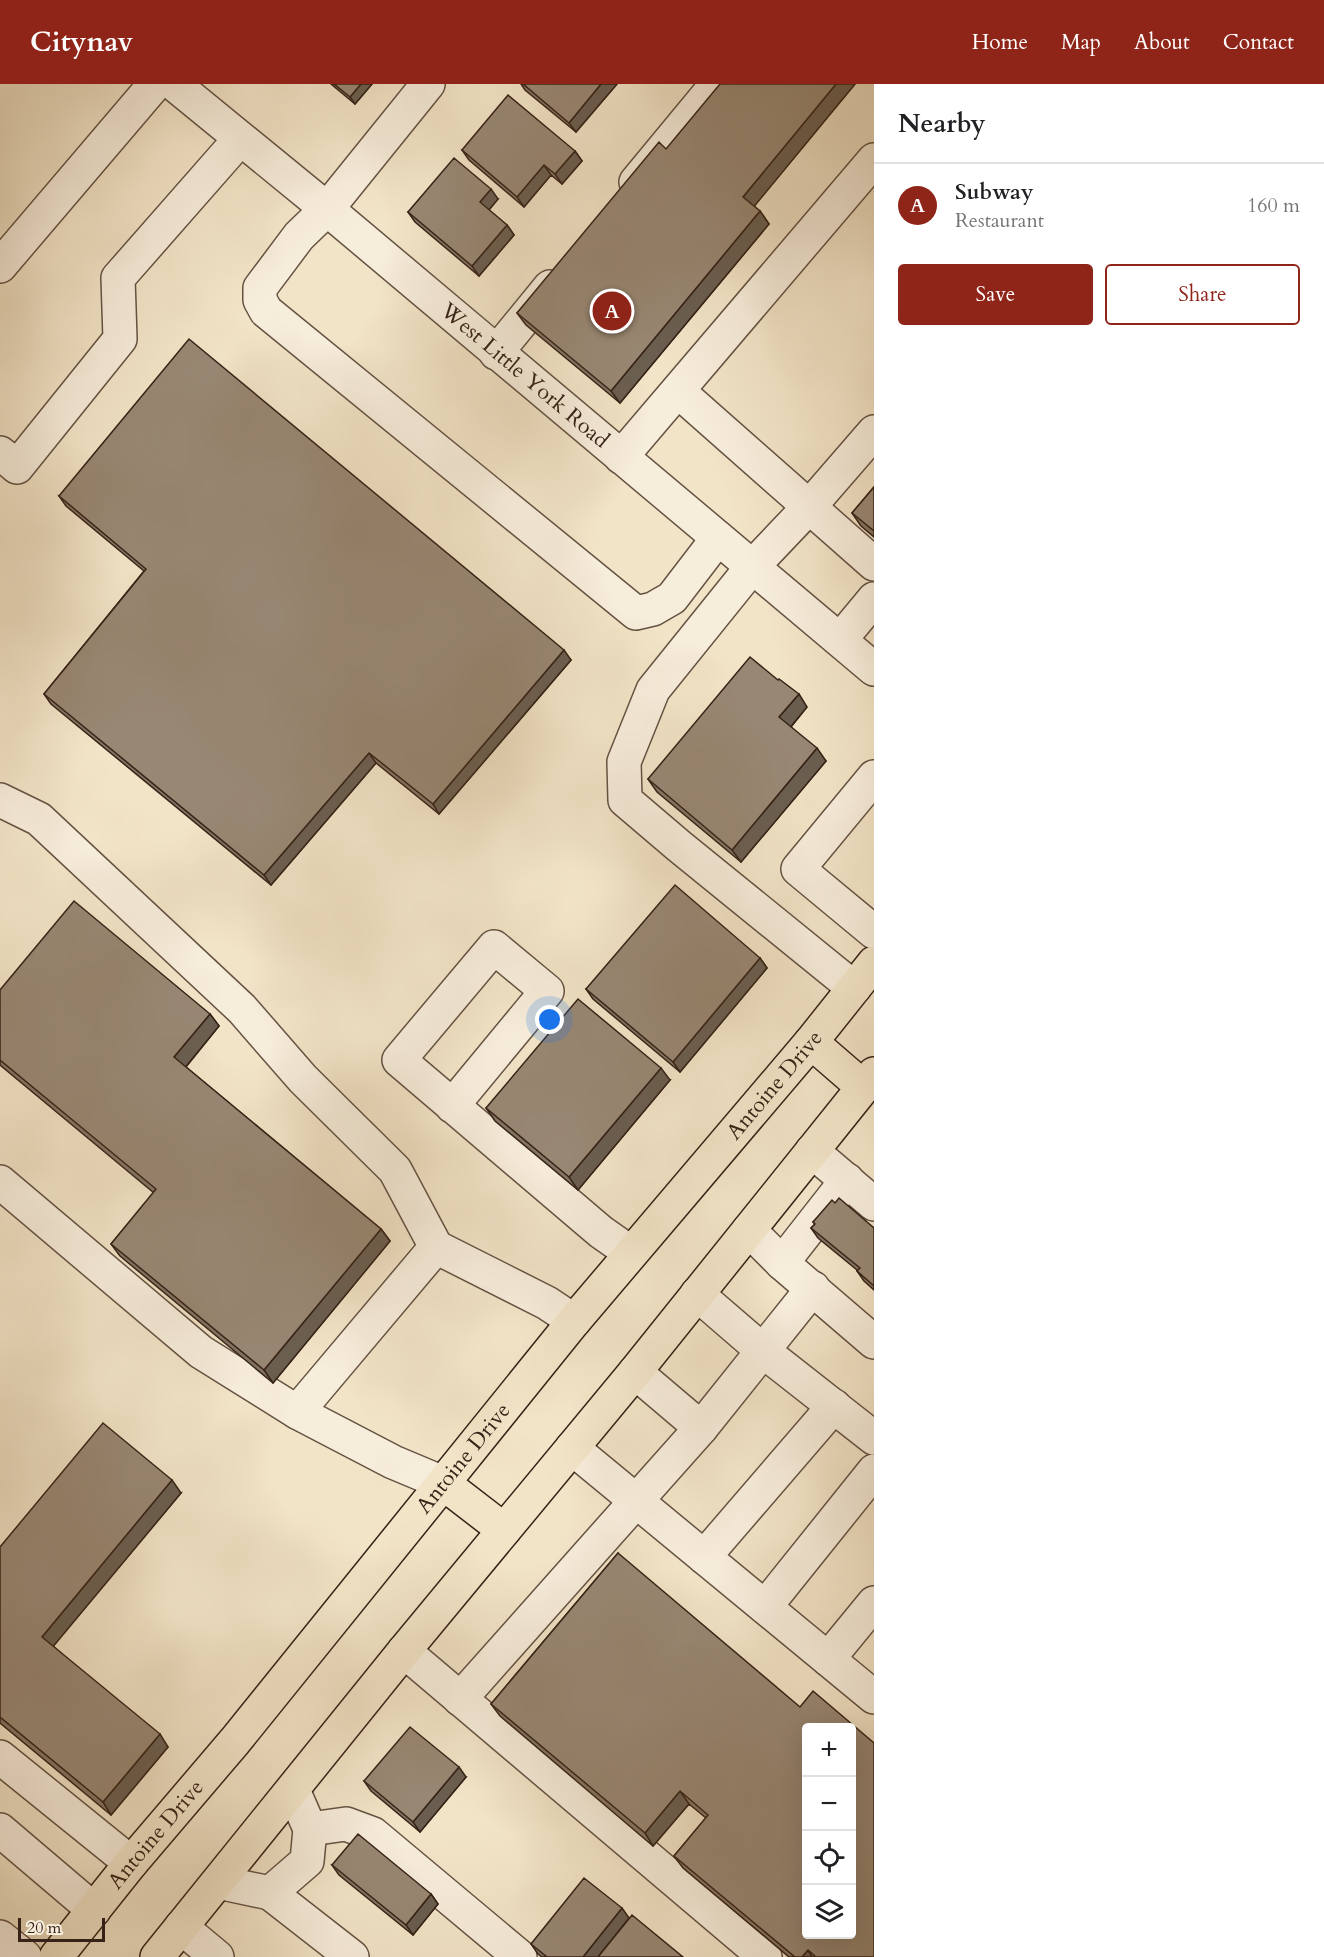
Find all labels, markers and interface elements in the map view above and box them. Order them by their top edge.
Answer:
text: Citynav [30,23,133,61]
text: Home [972,28,1028,57]
text: Map [1061,28,1101,57]
text: About [1134,28,1190,57]
text: Contact [1223,28,1294,57]
text: Nearby [898,106,986,141]
text: Subway [955,177,1033,207]
text: A [910,192,925,219]
text: 160 m [1247,192,1300,219]
text: Restaurant [955,207,1044,234]
button: Save [898,264,1093,325]
button: Share [1105,264,1300,325]
pin: A [592,288,632,334]
street label: West Little York Road [433,295,616,455]
your location [535,1005,564,1034]
street label: Antoine Drive [719,1024,830,1146]
street label: Antoine Drive [409,1396,517,1520]
map controls [802,1723,856,1939]
button: + [802,1723,856,1777]
street label: Antoine Drive [101,1773,211,1896]
button: − [802,1777,856,1831]
button: locate [802,1831,856,1885]
button: layers [802,1885,856,1939]
scale bar [18,1915,105,1942]
text: 20 m [27,1917,61,1939]

